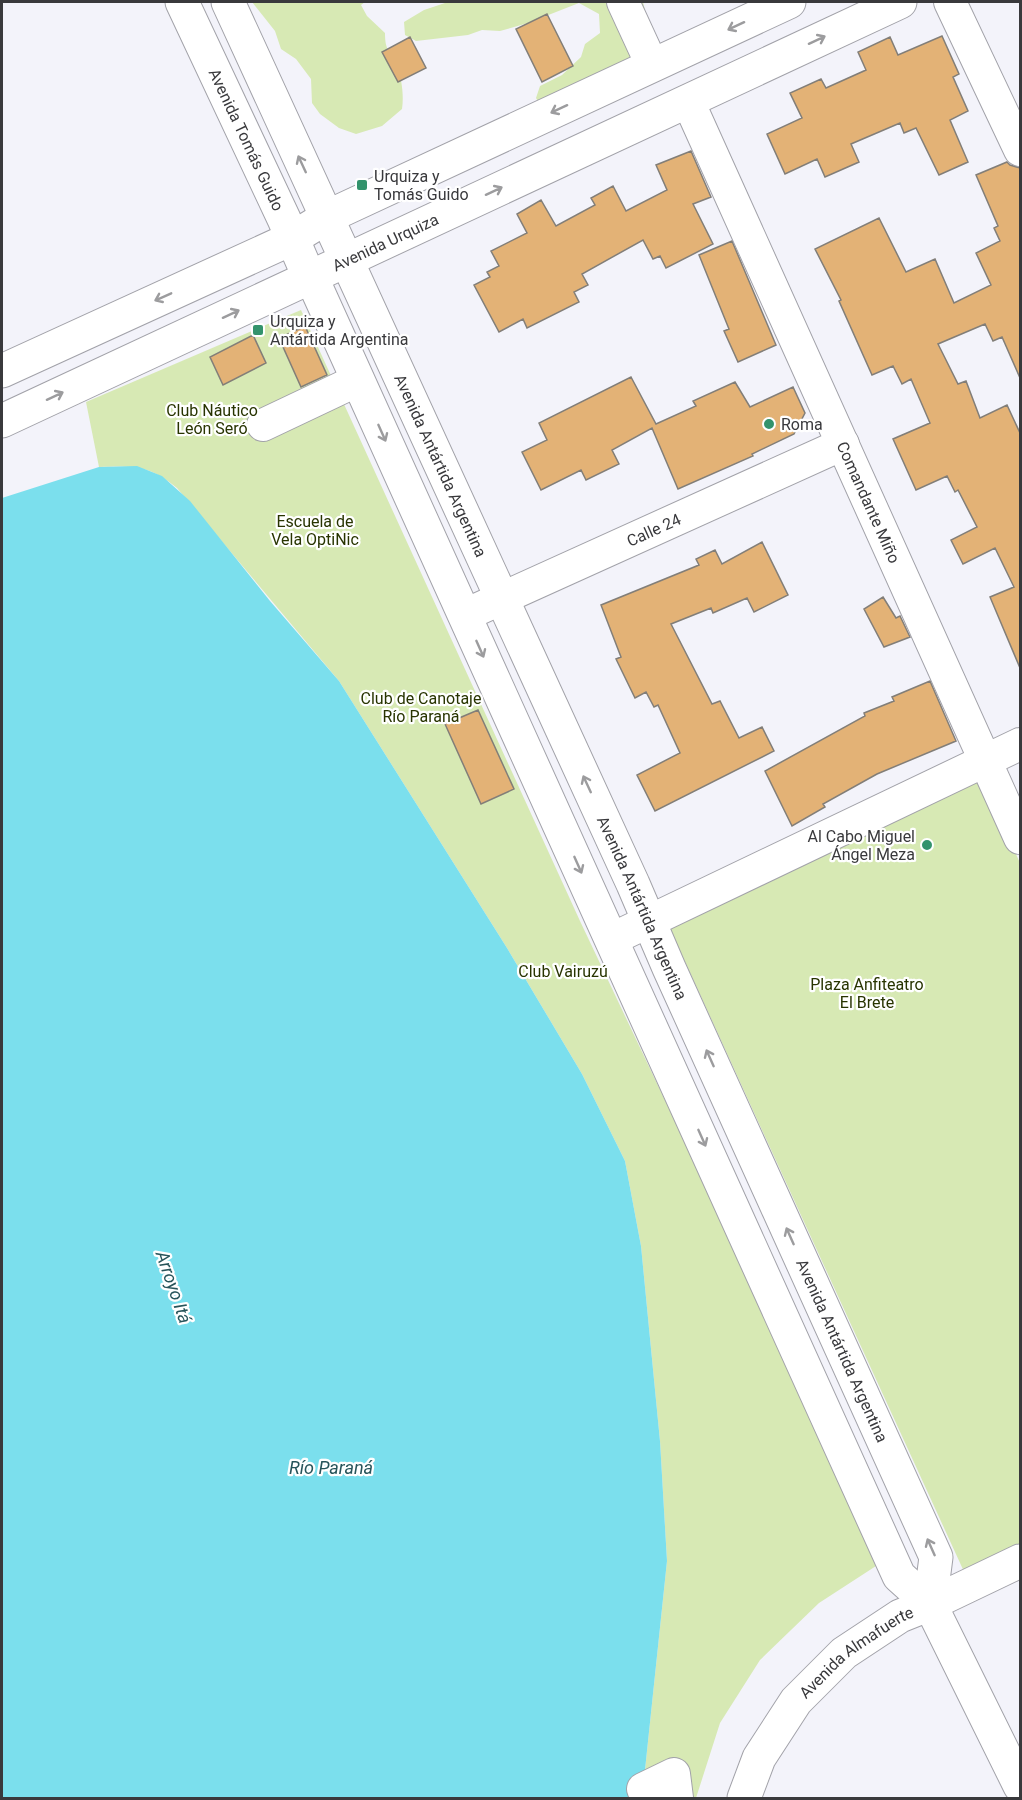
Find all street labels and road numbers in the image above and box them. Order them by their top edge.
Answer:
street label: Avenida Tomás Guido [205,65,288,214]
street label: Avenida Urquiza [329,209,441,275]
street label: Avenida Antártida Argentina [391,371,491,560]
street label: Comandante Miño [833,438,904,566]
street label: Calle 24 [624,509,684,550]
street label: Avenida Antártida Argentina [593,813,692,1003]
street label: Avenida Antártida Argentina [793,1256,892,1445]
street label: Avenida Almafuerte [795,1602,916,1702]

